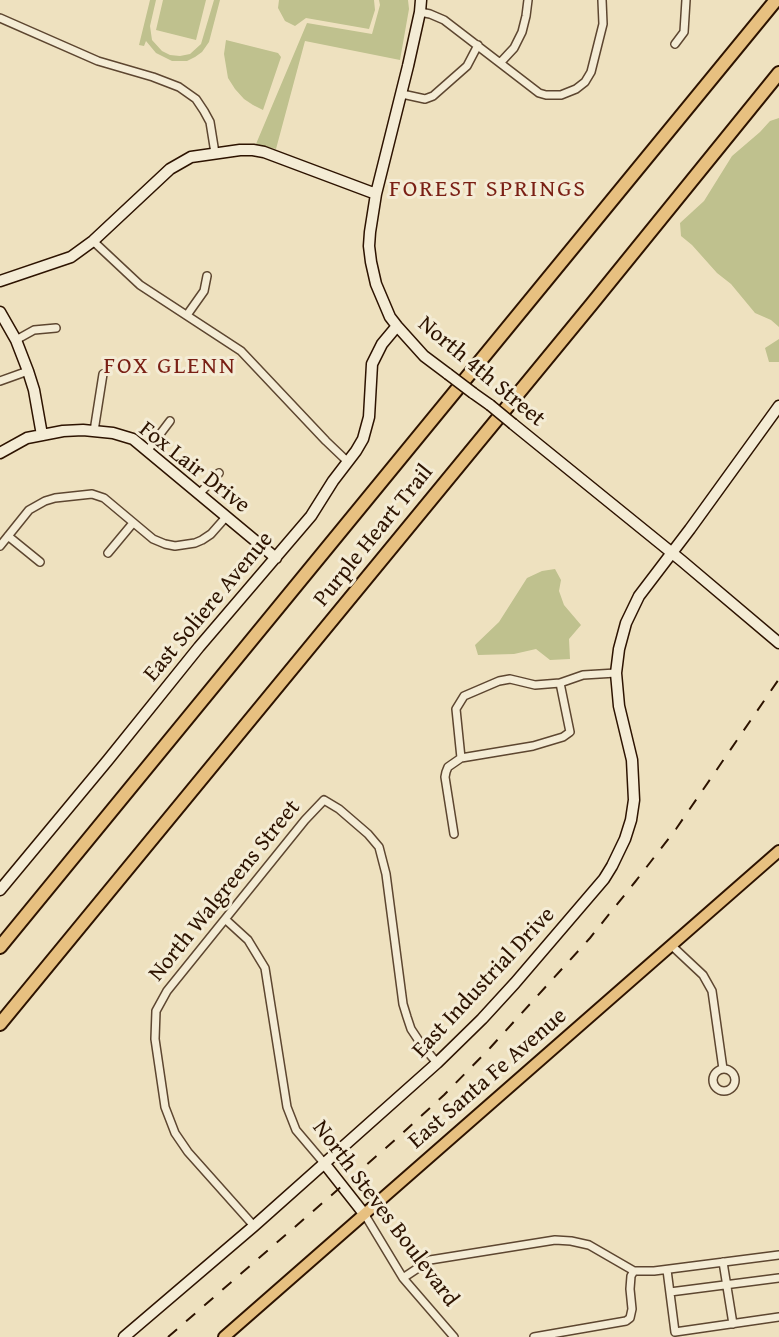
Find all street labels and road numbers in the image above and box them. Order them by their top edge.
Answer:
street label: North 4th Street [412,311,550,433]
street label: Fox Lair Drive [133,416,255,520]
street label: Purple Heart Trail [308,459,440,613]
street label: East Soliere Avenue [138,526,280,688]
street label: North Walgreens Street [143,795,307,987]
street label: East Industrial Drive [407,902,561,1064]
street label: East Santa Fe Avenue [403,1003,573,1155]
street label: North Steves Boulevard [306,1115,464,1313]

